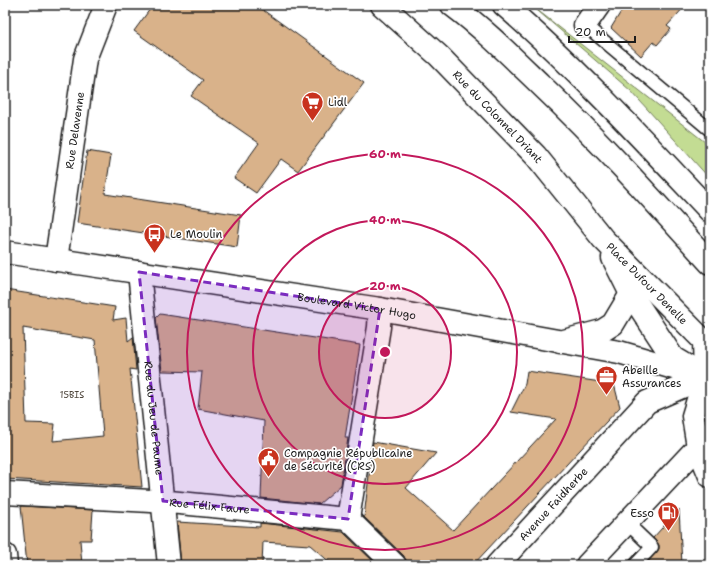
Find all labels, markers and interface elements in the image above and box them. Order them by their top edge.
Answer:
scale bar [569,18,635,44]
text: 20 m [575,24,606,40]
street label: Rue du Colonnel Driant [449,67,546,167]
supermarket icon: Lidl [299,89,325,122]
street label: Rue Delavenne [62,91,88,170]
place label: Lidl [328,95,348,110]
text: 60 m [369,146,401,162]
text: 40 m [369,212,401,228]
bus stop icon: Le Moulin [142,221,168,254]
place label: Le Moulin [170,227,223,242]
street label: Place Dufour Denelle [603,239,691,328]
text: 20 m [369,278,401,294]
street label: Boulevard Victor Hugo [296,290,418,323]
centre of rings [378,345,392,359]
street label: Rue du Jeu de Paume [140,360,167,476]
office icon: Abeille Assurances [593,363,619,396]
place label: Abeille Assurances [622,363,682,391]
house number: 15BIS [60,389,84,401]
public building icon: Compagnie Républicaine de Sécurité (CRS) [255,446,281,479]
place label: Compagnie Républicaine de Sécurité (CRS) [284,446,412,474]
street label: Avenue Faidherbe [516,464,591,544]
street label: Rue Félix Faure [169,495,250,518]
fuel station icon: Esso [656,500,682,533]
place label: Esso [630,506,654,521]

